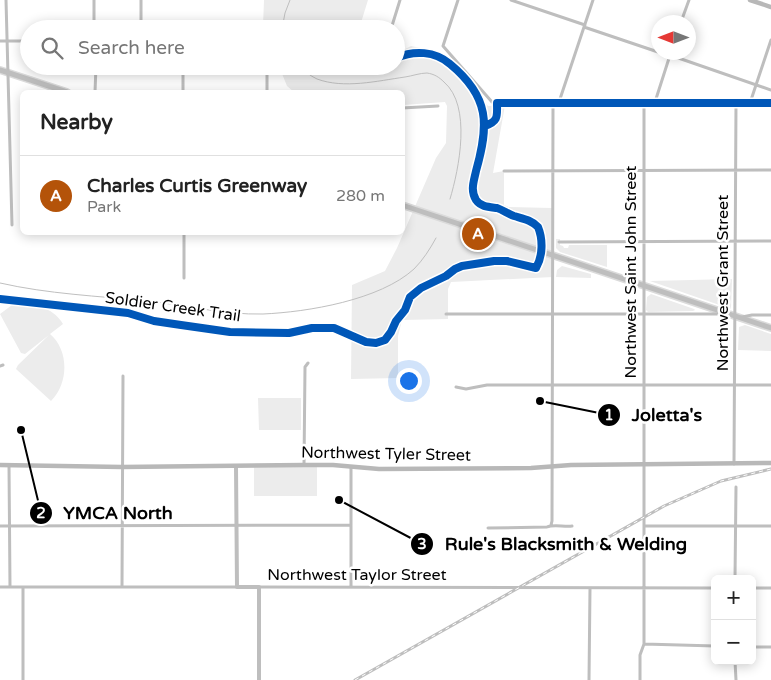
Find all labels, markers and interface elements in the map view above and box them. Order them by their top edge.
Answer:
north arrow [651,15,696,60]
search box [20,20,405,75]
icon: search [38,34,66,62]
text: Search here [78,37,185,59]
text: Nearby [40,110,113,135]
street label: Northwest Saint John Street [621,166,641,378]
text: Charles Curtis Greenway [87,175,307,197]
text: A [50,186,62,206]
text: 280 m [336,186,385,206]
street label: Northwest Grant Street [713,195,733,371]
text: Park [87,197,121,217]
pin: A [462,215,494,253]
street label: Soldier Creek Trail [104,288,242,326]
your location [396,368,422,394]
callout: Joletta's [597,399,712,432]
text: Joletta's [631,404,703,426]
text: 1 [604,406,614,424]
street label: Northwest Tyler Street [301,443,471,465]
callout: YMCA North [28,496,183,529]
text: YMCA North [63,502,173,524]
text: 2 [36,504,46,522]
callout: Rule's Blacksmith & Welding [410,527,697,560]
text: Rule's Blacksmith & Welding [445,533,687,555]
text: 3 [417,535,427,553]
street label: Northwest Taylor Street [267,565,447,585]
map controls [711,575,756,665]
button: + [711,575,756,620]
button: − [711,620,756,665]

